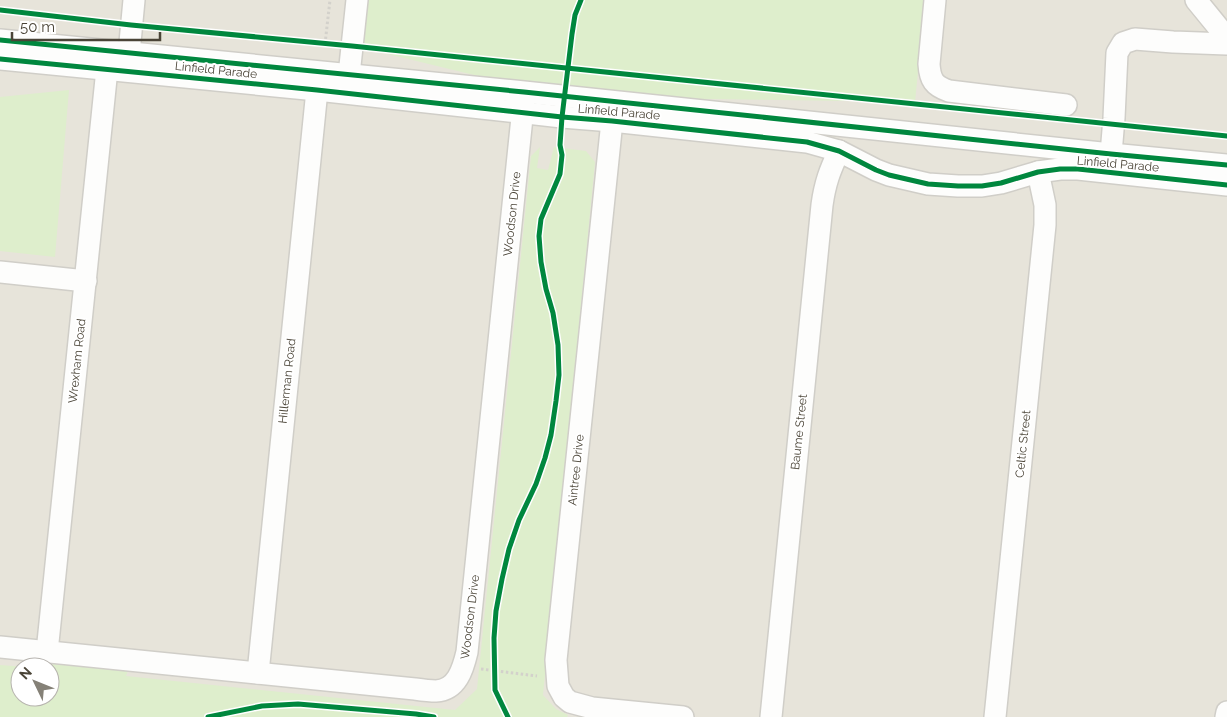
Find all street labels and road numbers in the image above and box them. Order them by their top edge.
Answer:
street label: Linfield Parade [174,59,258,81]
street label: Linfield Parade [577,101,661,123]
street label: Linfield Parade [1076,153,1160,175]
street label: Woodson Drive [501,171,523,257]
street label: Wrexham Road [66,318,88,404]
street label: Hillerman Road [276,338,298,424]
street label: Baume Street [788,393,810,471]
street label: Celtic Street [1012,409,1034,479]
street label: Aintree Drive [565,434,587,506]
street label: Woodson Drive [458,574,482,660]

